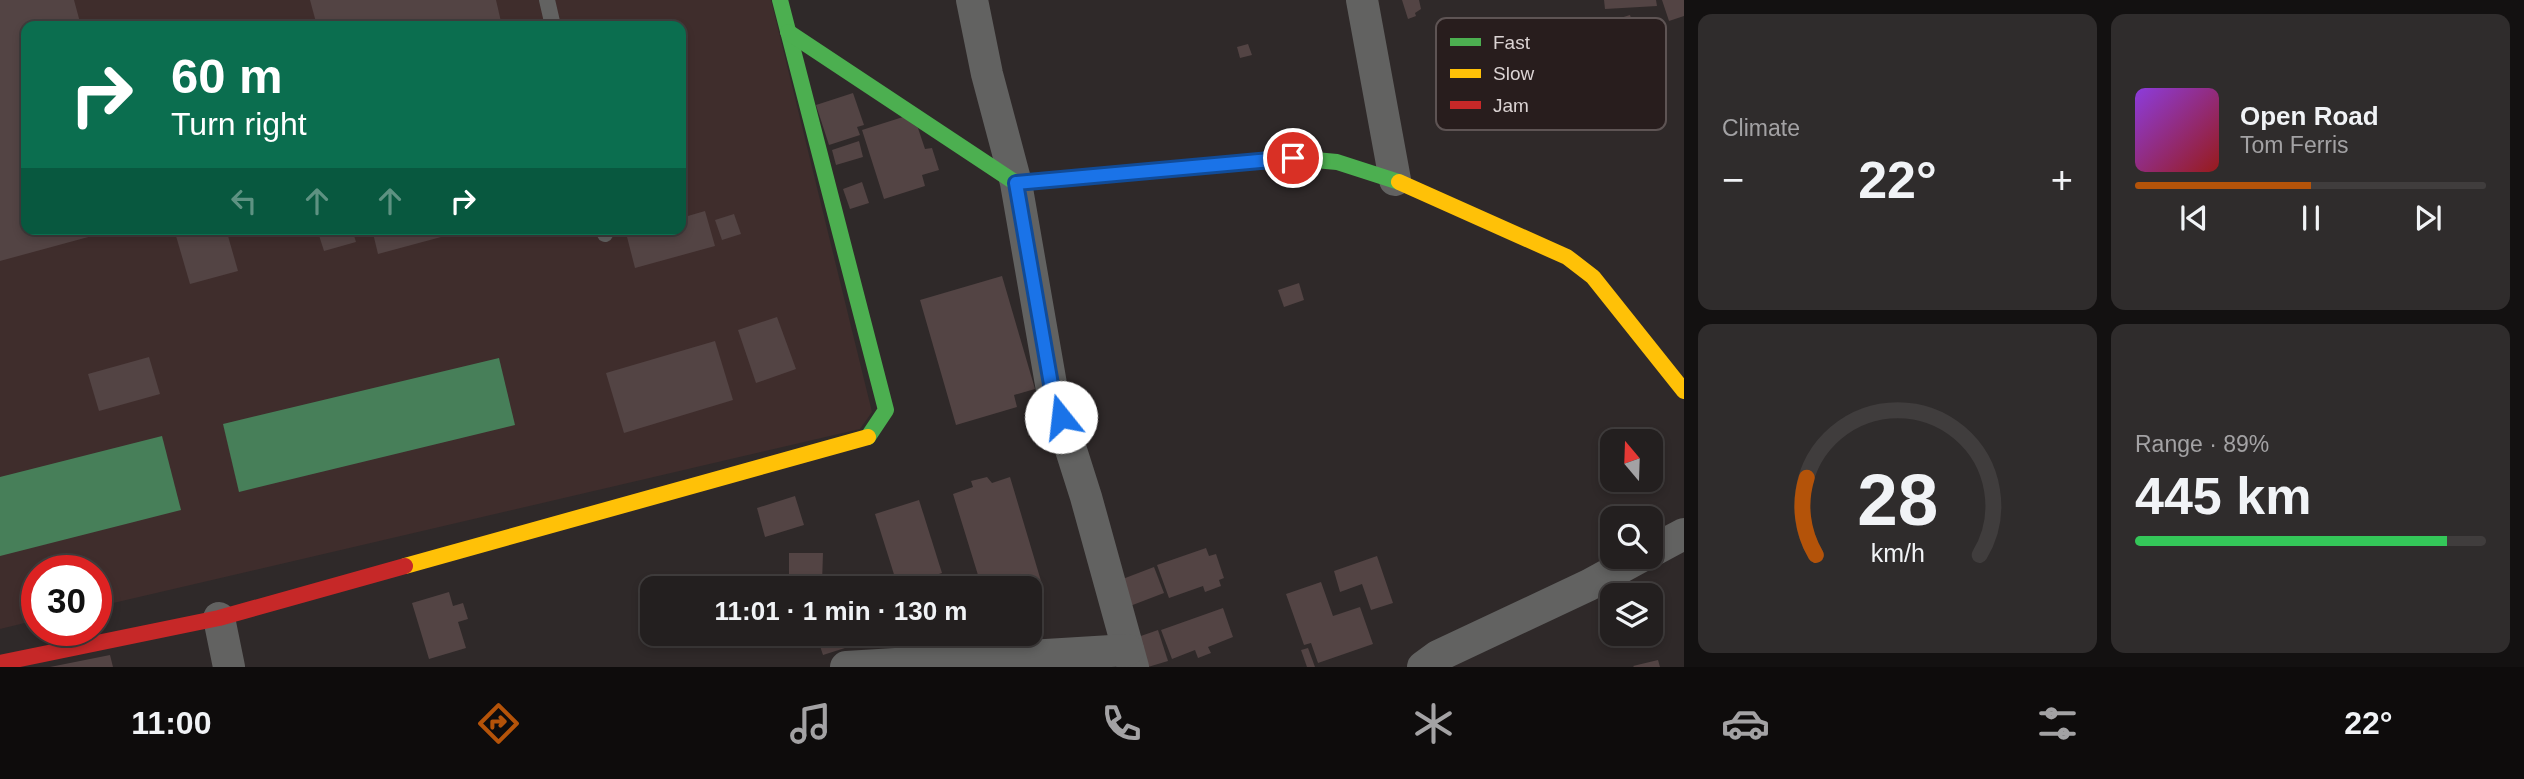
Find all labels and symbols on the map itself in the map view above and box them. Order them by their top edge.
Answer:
legend [1436,18,1666,130]
text: Fast [1493,32,1531,53]
text: Slow [1493,63,1534,84]
text: Jam [1493,95,1529,116]
pin [1263,128,1323,188]
position arrow [1024,380,1098,454]
north arrow [1600,429,1662,492]
speed limit sign: 30 [21,555,112,646]

